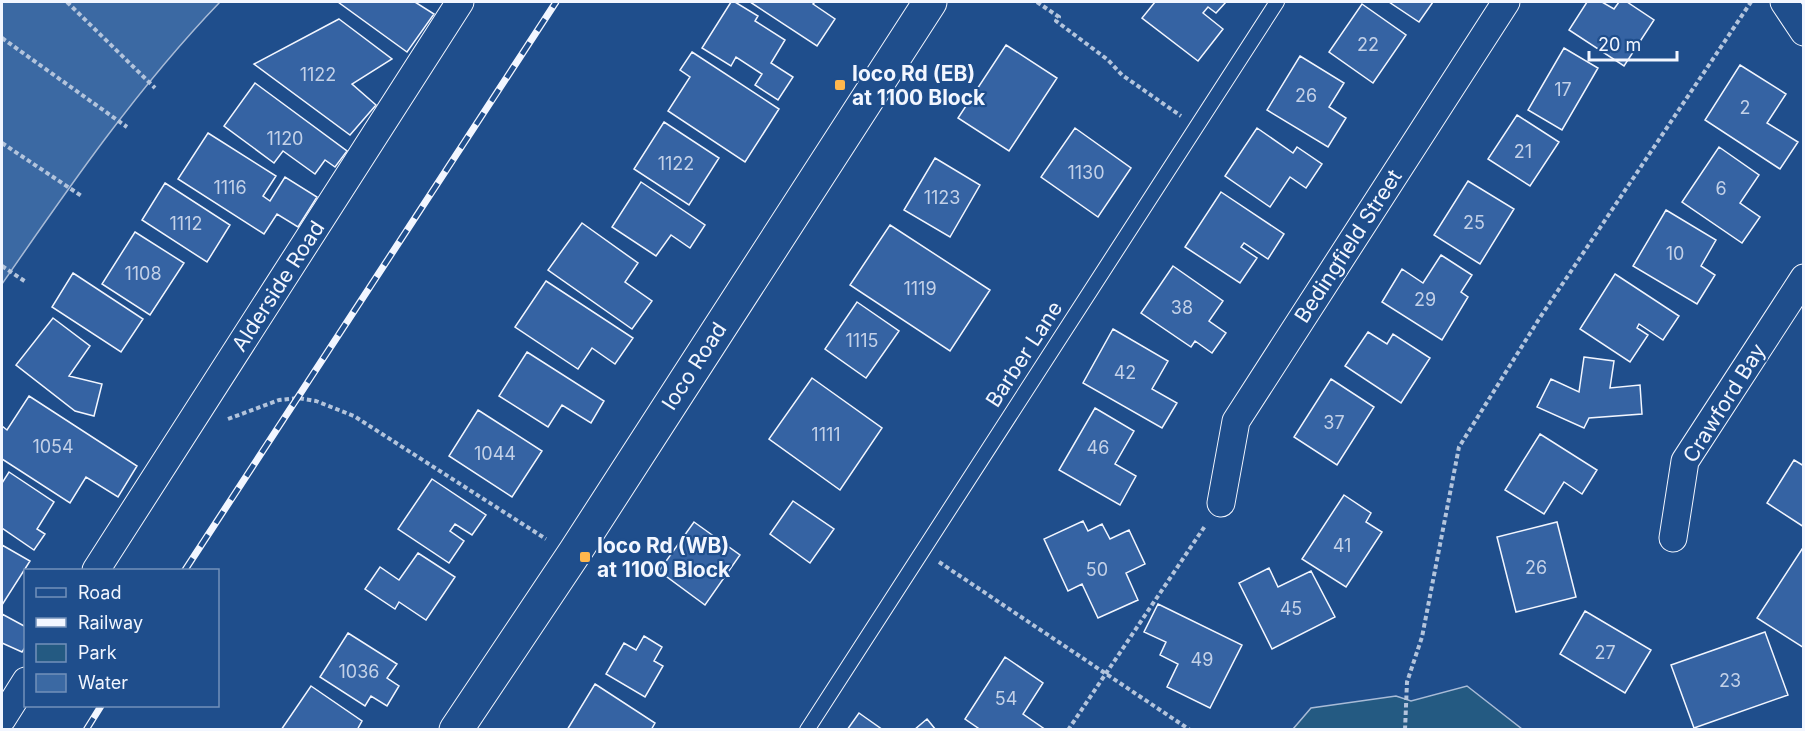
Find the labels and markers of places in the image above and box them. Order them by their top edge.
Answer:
place label: Ioco Rd (EB) at 1100 Block [852,61,986,110]
marker: Ioco Rd (EB) at 1100 Block [833,78,847,92]
place label: Ioco Rd (WB) at 1100 Block [597,533,731,582]
marker: Ioco Rd (WB) at 1100 Block [578,550,592,564]

